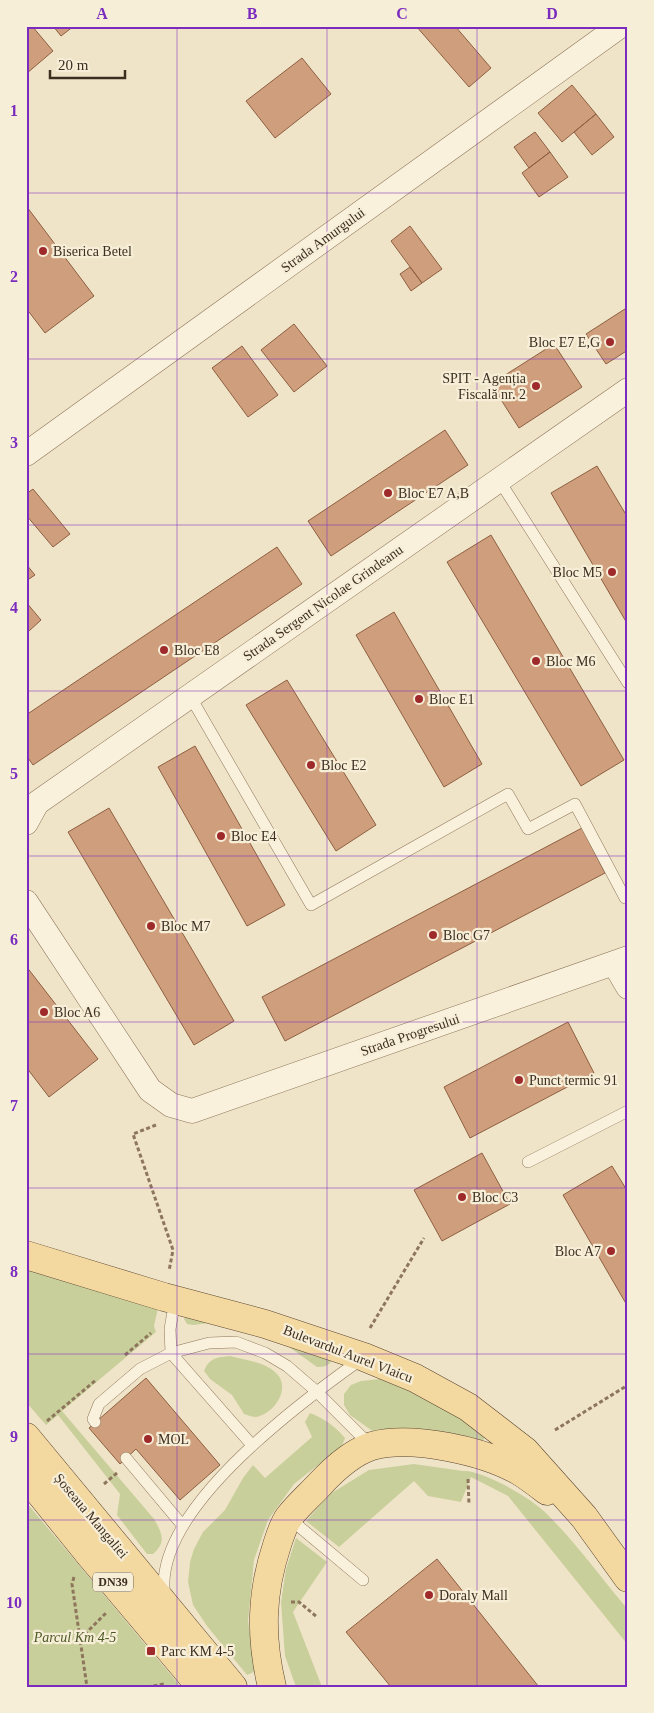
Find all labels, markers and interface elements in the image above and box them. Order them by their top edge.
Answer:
text: A [96,5,108,22]
text: B [247,5,258,22]
text: C [396,5,408,22]
text: D [546,5,558,22]
scale bar [50,48,125,80]
text: 20 m [58,57,89,73]
text: 1 [10,102,18,119]
street label: Strada Amurgului [278,205,368,275]
place label: Biserica Betel [53,244,132,259]
marker: Biserica Betel [37,245,49,257]
text: 2 [10,268,18,285]
place label: Bloc E7 E,G [529,335,600,350]
marker: Bloc E7 E,G [604,336,616,348]
place label: SPIT - Agenția Fiscală nr. 2 [442,371,527,402]
marker: SPIT - Agenția Fiscală nr. 2 [530,380,542,392]
text: 3 [10,434,18,451]
place label: Bloc E7 A,B [398,486,469,501]
marker: Bloc E7 A,B [382,487,394,499]
street label: Strada Sergent Nicolae Grindeanu [240,542,406,664]
place label: Bloc M5 [553,565,602,580]
marker: Bloc M5 [606,566,618,578]
text: 4 [10,599,18,616]
place label: Bloc E8 [174,643,220,658]
marker: Bloc E8 [158,644,170,656]
place label: Bloc M6 [546,654,595,669]
marker: Bloc M6 [530,655,542,667]
place label: Bloc E1 [429,692,475,707]
marker: Bloc E1 [413,693,425,705]
place label: Bloc E2 [321,758,367,773]
marker: Bloc E2 [305,759,317,771]
text: 5 [10,765,18,782]
place label: Bloc E4 [231,829,277,844]
marker: Bloc E4 [215,830,227,842]
place label: Bloc M7 [161,919,210,934]
marker: Bloc M7 [145,920,157,932]
place label: Bloc G7 [443,928,490,943]
marker: Bloc G7 [427,929,439,941]
text: 6 [10,931,18,948]
place label: Bloc A6 [54,1005,100,1020]
marker: Bloc A6 [38,1006,50,1018]
street label: Strada Progresului [358,1011,462,1059]
place label: Punct termic 91 [529,1073,618,1088]
marker: Punct termic 91 [513,1074,525,1086]
text: 7 [10,1097,18,1114]
place label: Bloc C3 [472,1190,518,1205]
marker: Bloc C3 [456,1191,468,1203]
place label: Bloc A7 [555,1244,601,1259]
marker: Bloc A7 [605,1245,617,1257]
text: 8 [10,1263,18,1280]
street label: Bulevardul Aurel Vlaicu [281,1322,415,1386]
text: 9 [10,1428,18,1445]
place label: MOL [158,1432,189,1447]
marker: MOL [142,1433,154,1445]
street label: Șoseaua Mangaliei [50,1471,131,1562]
road number: DN39 [93,1572,133,1591]
place label: Doraly Mall [439,1588,508,1603]
marker: Doraly Mall [423,1589,435,1601]
text: 10 [6,1594,22,1611]
park label: Parcul Km 4-5 [33,1630,116,1645]
place label: Parc KM 4-5 [161,1644,234,1659]
marker: Parc KM 4-5 [145,1645,157,1657]

